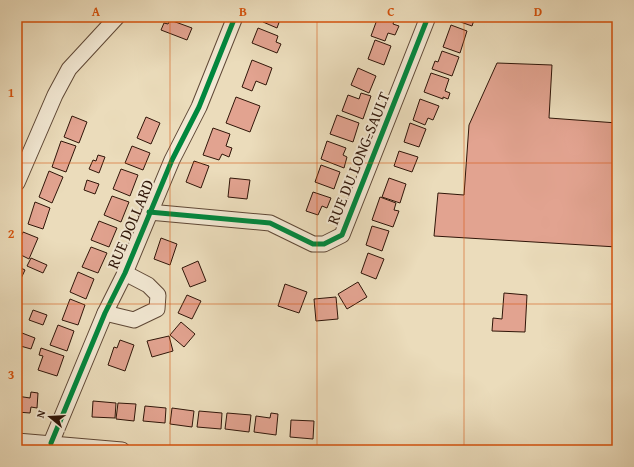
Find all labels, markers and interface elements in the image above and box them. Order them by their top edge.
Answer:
text: A [92,2,101,21]
text: B [239,2,247,21]
text: C [387,2,395,21]
text: D [534,2,542,21]
text: 1 [8,83,14,102]
street label: RUE DU LONG-SAULT [320,88,396,228]
street label: RUE DOLLARD [100,175,160,272]
text: 2 [8,224,15,243]
text: 3 [8,365,14,384]
north arrow [30,397,70,437]
text: N [32,407,49,420]

